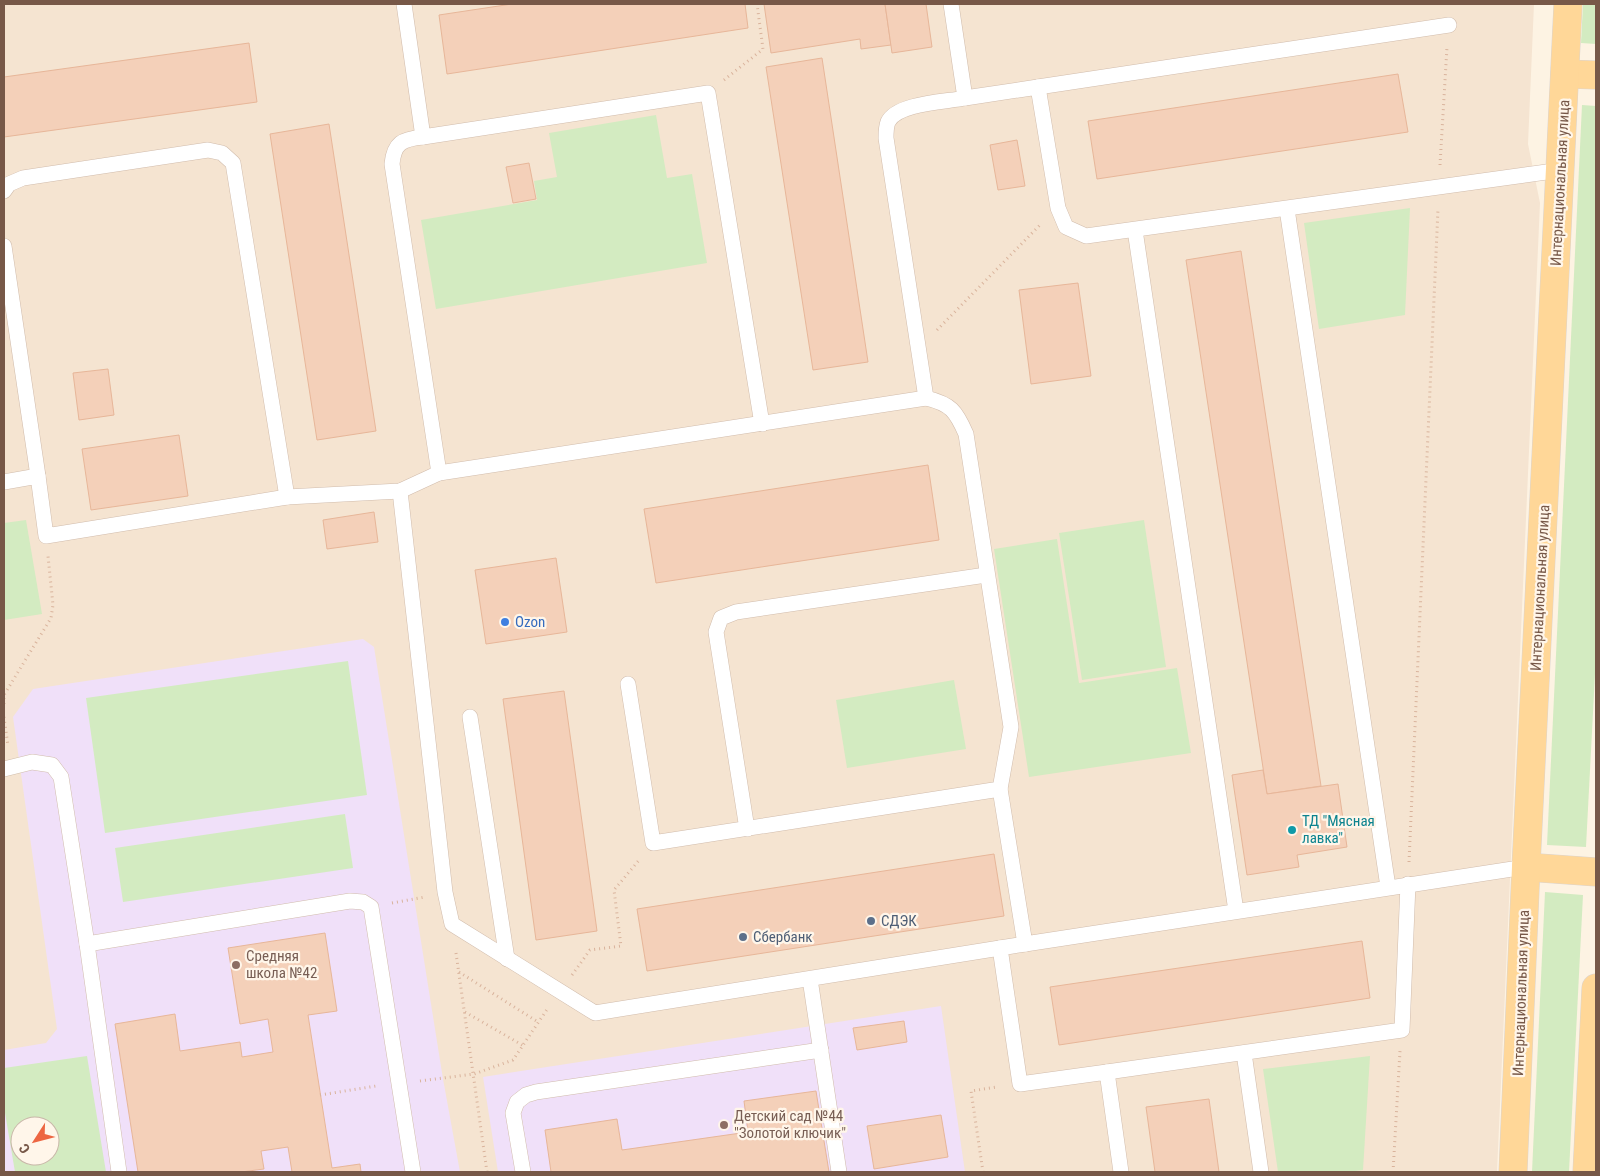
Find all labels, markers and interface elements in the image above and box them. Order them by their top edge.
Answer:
street label: Интернациональная улица [1547,99,1573,267]
street label: Интернациональная улица [1527,504,1553,672]
place label: Ozon [515,613,545,631]
marker: Ozon [499,616,511,628]
place label: ТД "Мясная лавка" [1302,812,1375,847]
marker: ТД "Мясная лавка" [1286,824,1298,836]
street label: Интернациональная улица [1509,910,1533,1076]
place label: СДЭК [881,912,917,930]
marker: СДЭК [865,915,877,927]
place label: Сбербанк [753,928,813,946]
marker: Сбербанк [737,931,749,943]
place label: Средняя школа №42 [246,947,317,982]
marker: Средняя школа №42 [230,959,242,971]
place label: Детский сад №44 "Золотой ключик" [734,1107,846,1142]
north arrow [10,1116,60,1166]
marker: Детский сад №44 "Золотой ключик" [718,1119,730,1131]
text: С [16,1141,33,1157]

